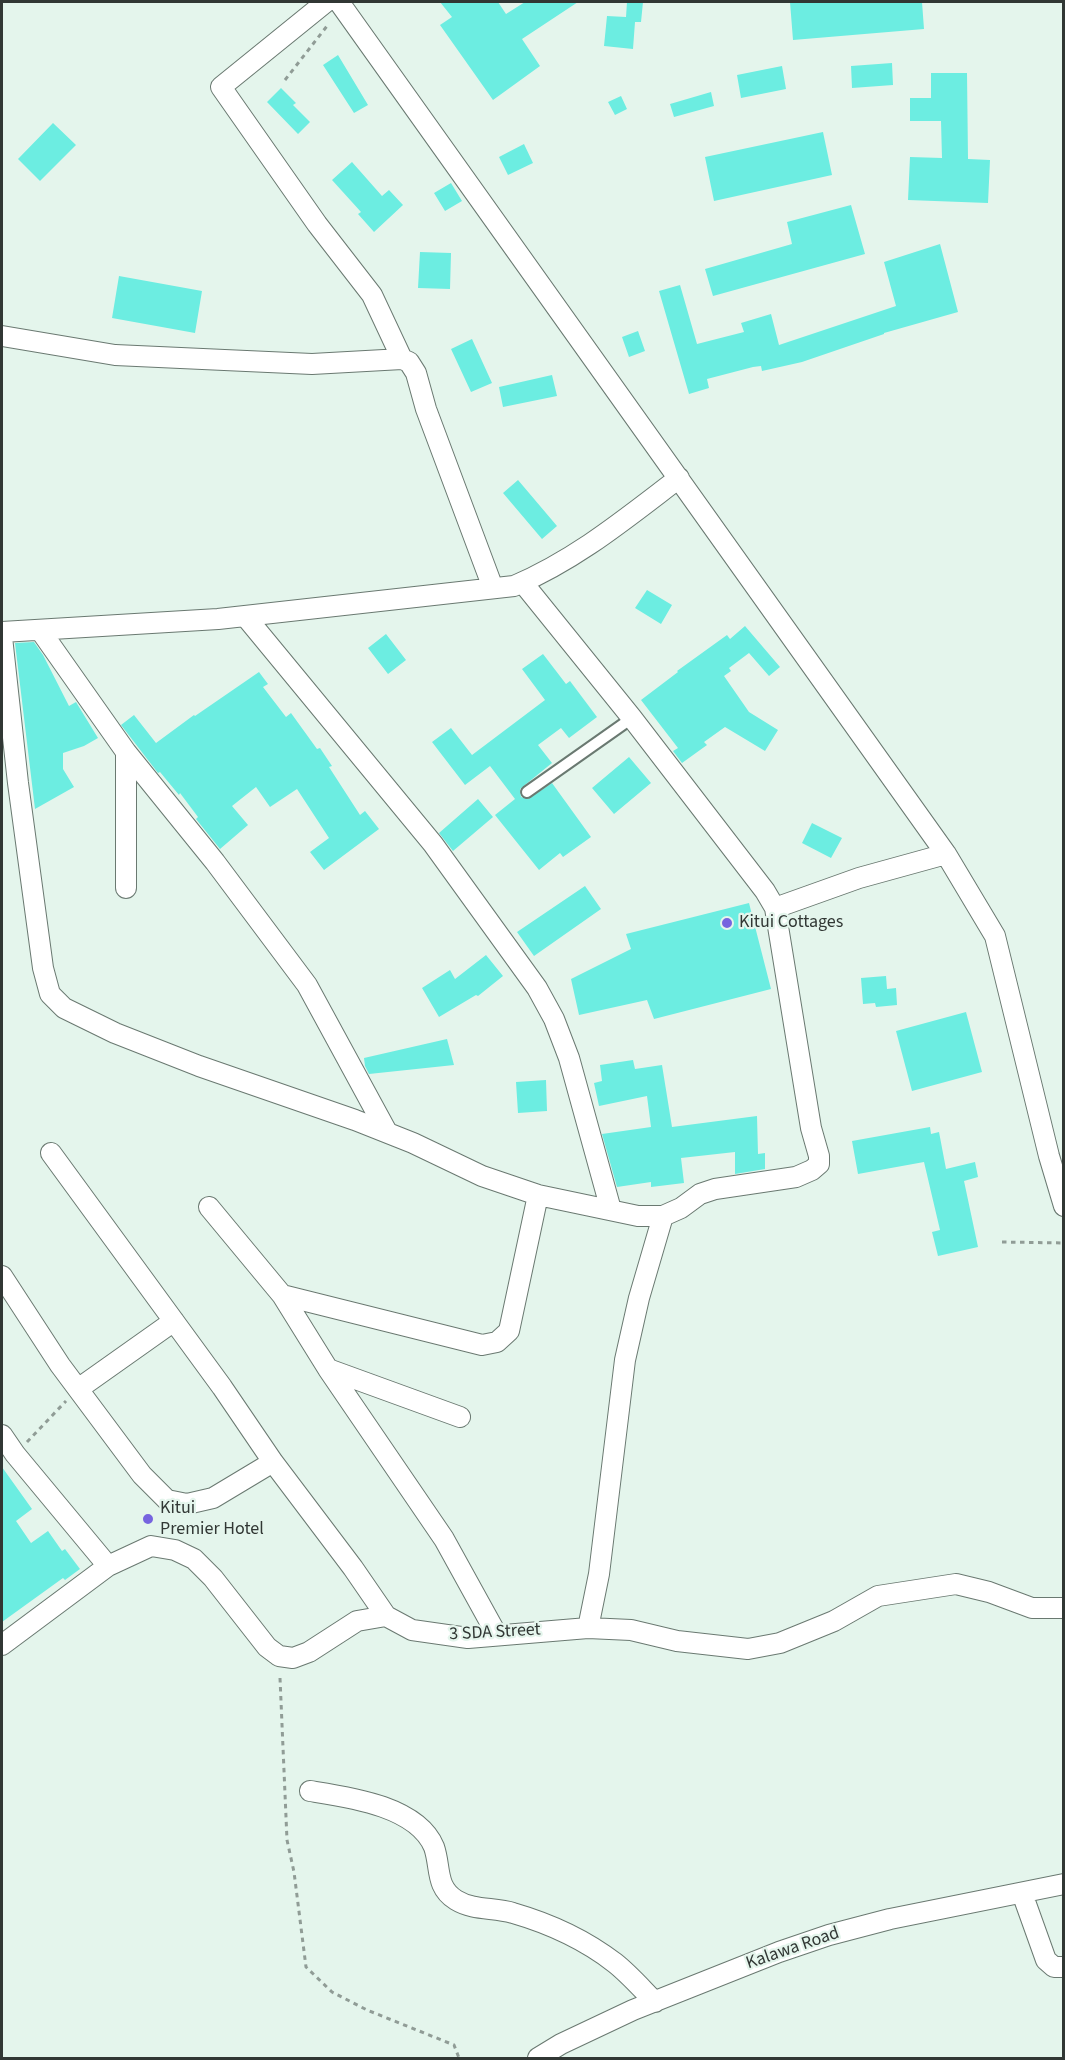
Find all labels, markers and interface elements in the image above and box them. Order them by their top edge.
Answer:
place label: Kitui Cottages [739,912,843,934]
marker: Kitui Cottages [720,916,734,930]
place label: Kitui Premier Hotel [160,1498,264,1540]
marker: Kitui Premier Hotel [141,1512,155,1526]
street label: 3 SDA Street [449,1620,541,1646]
street label: Kalawa Road [744,1923,842,1975]

